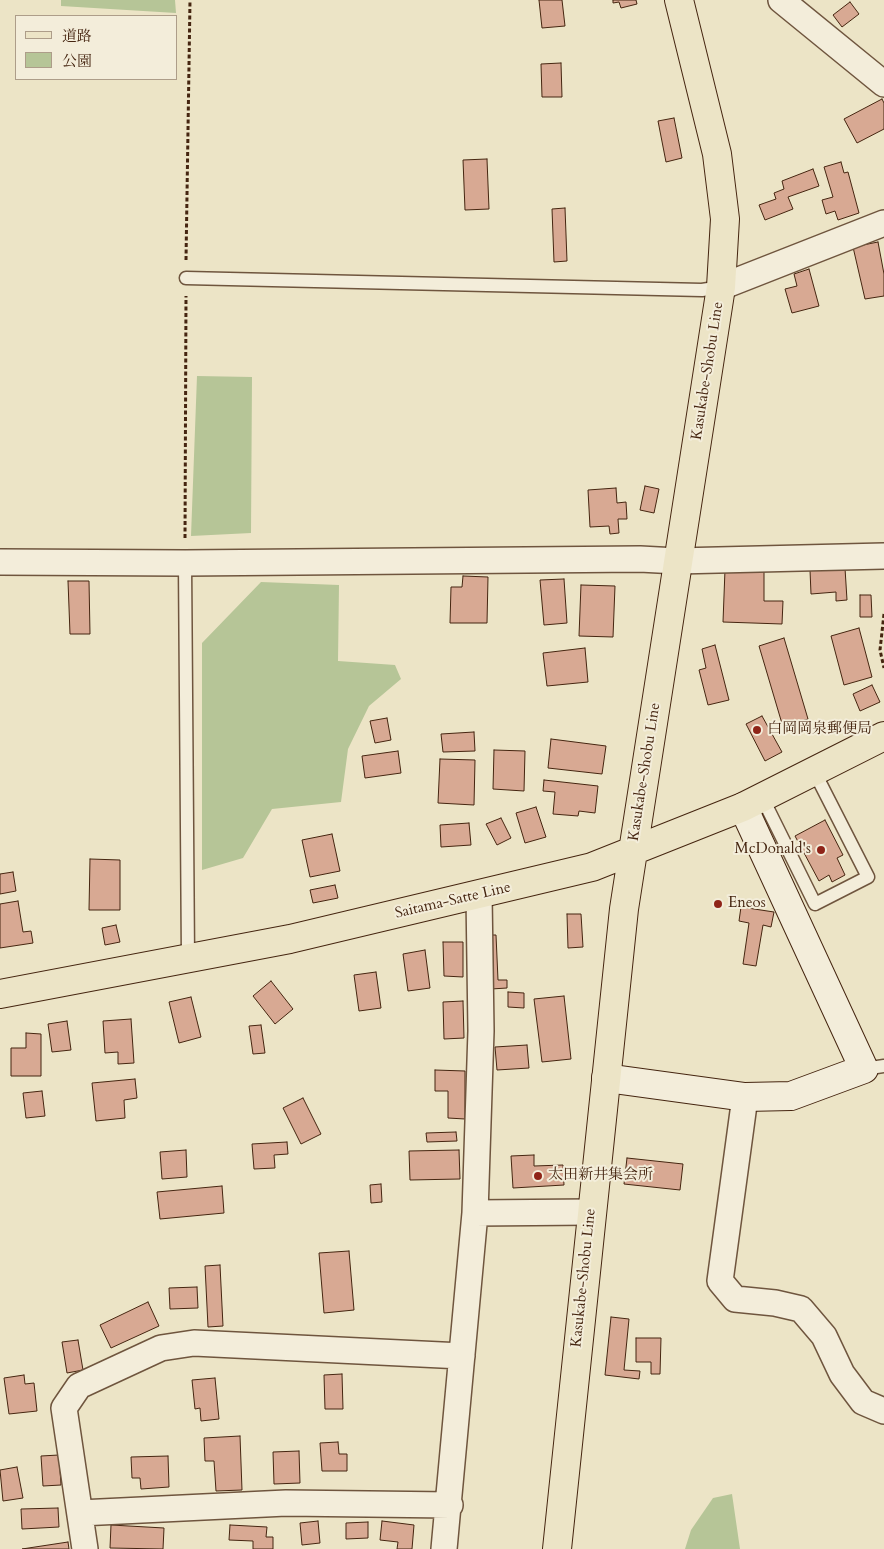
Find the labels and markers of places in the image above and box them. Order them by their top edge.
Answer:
place label: 白岡岡泉郵便局 [767,721,872,739]
marker: 白岡岡泉郵便局 [751,724,763,736]
place label: McDonald's [735,841,811,859]
marker: McDonald's [815,844,827,856]
place label: Eneos [728,895,766,913]
marker: Eneos [712,898,724,910]
place label: 太田新井集会所 [548,1167,653,1185]
marker: 太田新井集会所 [532,1170,544,1182]

